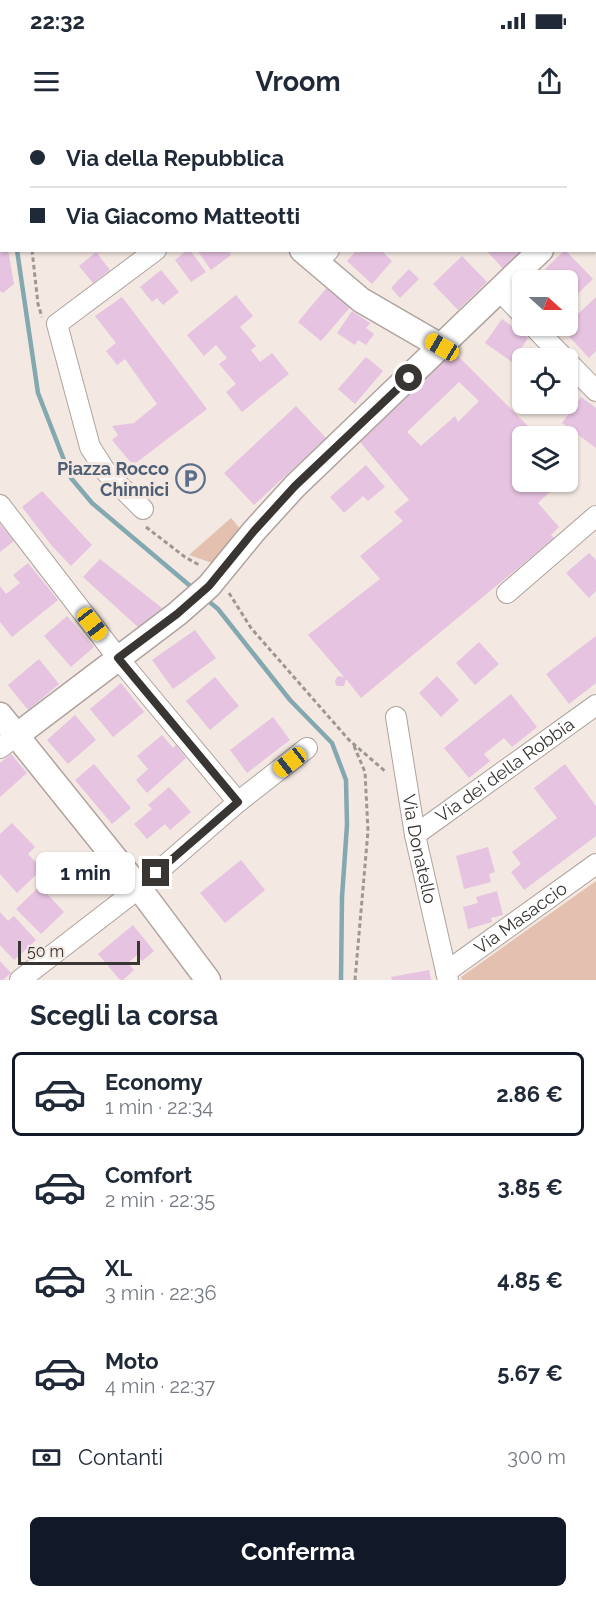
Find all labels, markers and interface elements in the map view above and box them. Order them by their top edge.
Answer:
text: 22:32 [30,8,85,34]
icon: menu [30,65,63,98]
icon: share [533,65,566,98]
text: Vroom [255,66,341,97]
text: Via della Repubblica [66,145,284,171]
text: Via Giacomo Matteotti [66,203,300,229]
north arrow [512,270,578,336]
map controls [512,270,578,492]
car [422,330,462,364]
button: locate [512,348,578,414]
route start [395,364,422,391]
button: layers [512,426,578,492]
place label: Piazza Rocco Chinnici [57,458,169,500]
parking icon: Piazza Rocco Chinnici [174,463,206,495]
car [74,604,110,644]
street label: Via dei della Robbia [432,713,578,827]
car [270,744,310,780]
street label: Via Donatello [399,793,441,906]
callout: 1 min [36,852,135,894]
route end [142,859,169,886]
text: 1 min [60,861,111,885]
street label: Via Masaccio [470,877,571,958]
scale bar [18,938,140,965]
text: 50 m [27,942,64,961]
text: Scegli la corsa [30,1000,218,1031]
icon: car [33,1067,87,1121]
text: Economy [105,1069,203,1095]
text: 2.86 € [496,1081,563,1107]
text: 1 min · 22:34 [105,1095,213,1119]
icon: car [33,1160,87,1214]
text: Comfort [105,1162,192,1188]
text: 3.85 € [497,1174,563,1200]
text: 2 min · 22:35 [105,1188,215,1212]
icon: car [33,1253,87,1307]
text: XL [105,1255,132,1281]
text: 4.85 € [497,1267,563,1293]
text: 3 min · 22:36 [105,1281,217,1305]
icon: car [33,1346,87,1400]
text: Moto [105,1348,159,1374]
text: 5.67 € [497,1360,563,1386]
text: 4 min · 22:37 [105,1374,215,1398]
icon: cash [30,1441,63,1474]
text: Contanti [78,1444,163,1470]
text: 300 m [507,1445,566,1469]
button: Conferma [30,1517,566,1586]

